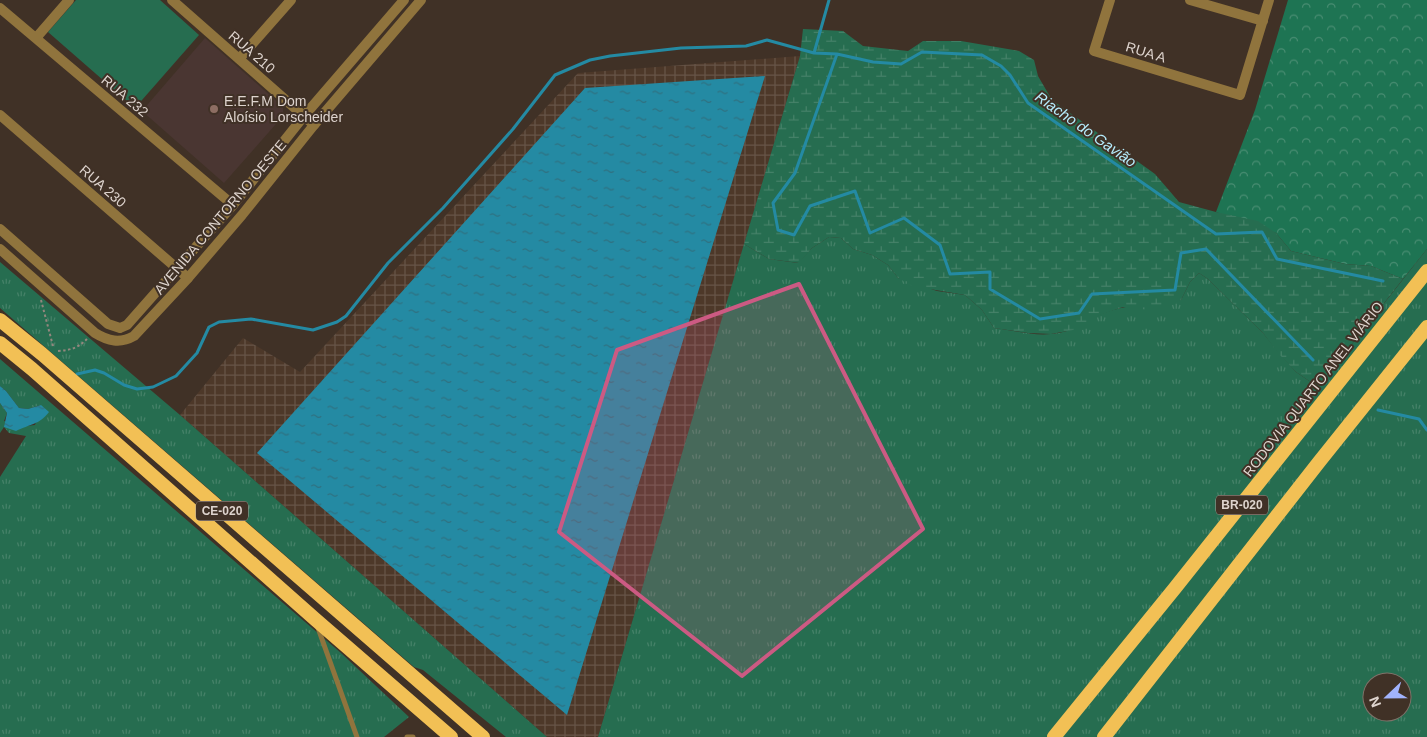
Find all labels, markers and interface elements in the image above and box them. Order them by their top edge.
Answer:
street label: RUA 210 [226,28,279,77]
street label: RUA A [1124,38,1169,66]
street label: RUA 232 [98,72,152,120]
water label: Riacho do Gavião [1032,88,1140,170]
place label: E.E.F.M Dom Aloísio Lorscheider [224,93,343,125]
marker: E.E.F.M Dom Aloísio Lorscheider [208,103,220,115]
street label: AVENIDA CONTORNO OESTE [151,137,289,297]
street label: RUA 230 [77,162,130,211]
street label: RODOVIA QUARTO ANEL VIÁRIO [1240,298,1386,480]
road number: BR-020 [1216,496,1268,514]
road number: CE-020 [196,502,248,520]
north arrow [1362,672,1412,722]
text: N [1366,694,1384,710]

